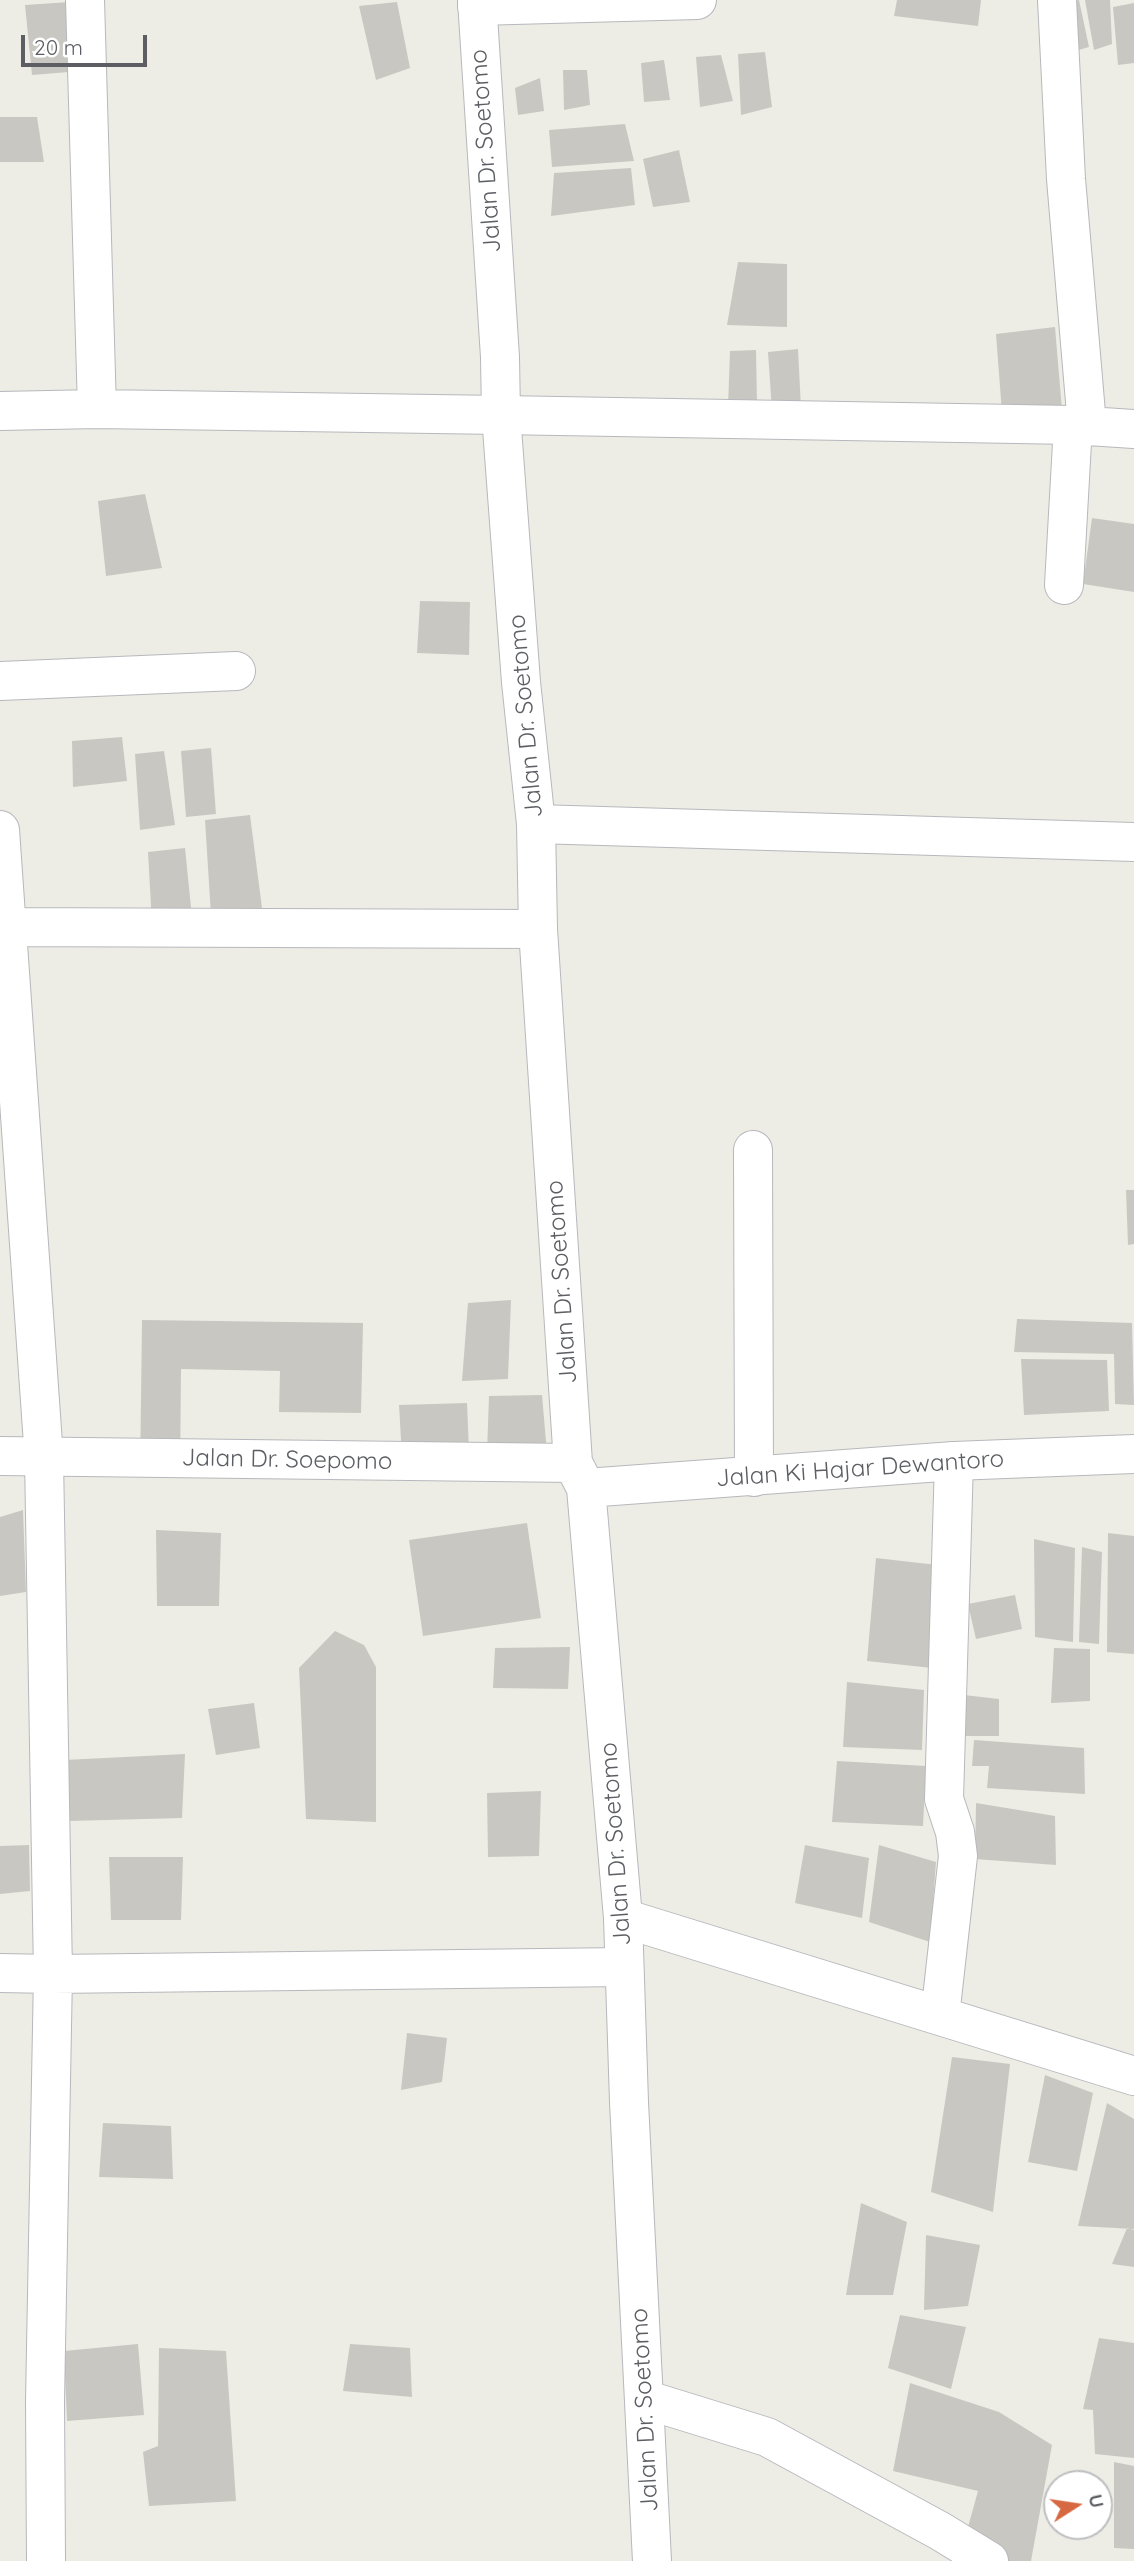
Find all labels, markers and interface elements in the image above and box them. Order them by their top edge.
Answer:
scale bar [24,21,150,65]
text: 20 m [34,34,83,60]
street label: Jalan Dr. Soetomo [465,48,507,254]
street label: Jalan Dr. Soetomo [503,613,549,819]
street label: Jalan Dr. Soetomo [541,1179,583,1385]
street label: Jalan Dr. Soepomo [181,1444,393,1476]
street label: Jalan Ki Hajar Dewantoro [715,1445,1005,1493]
street label: Jalan Dr. Soetomo [595,1741,637,1947]
street label: Jalan Dr. Soetomo [625,2307,665,2513]
north arrow [1043,2470,1113,2540]
text: U [1083,2492,1110,2510]

